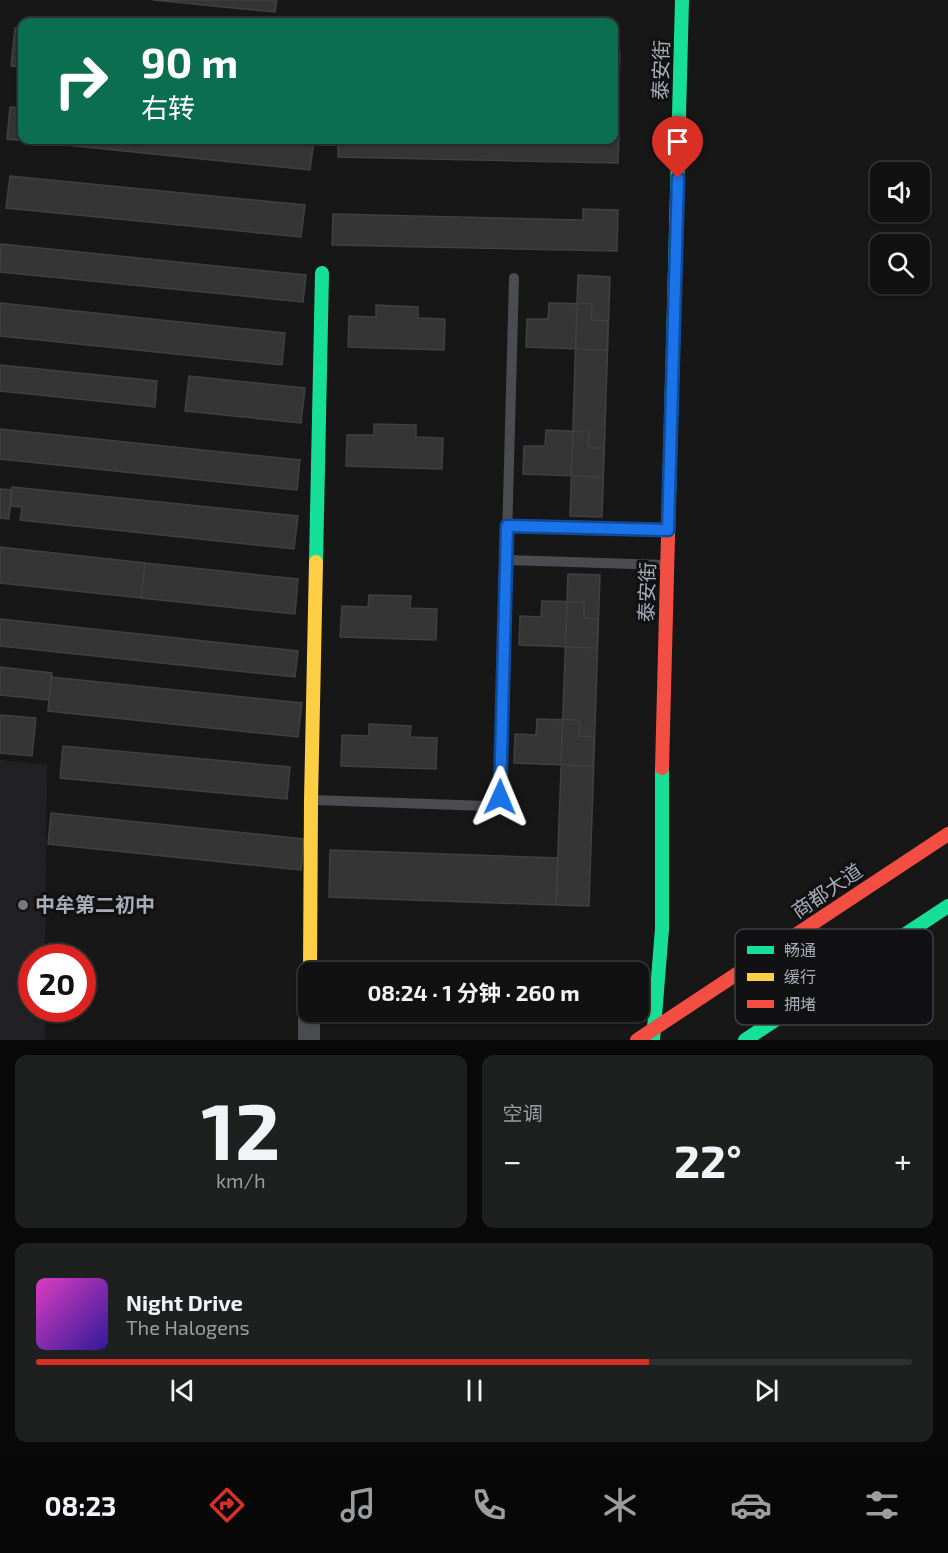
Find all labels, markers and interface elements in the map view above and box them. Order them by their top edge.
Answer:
text: 90 m [141,36,238,86]
street label: 泰安街 [647,40,673,100]
icon: right [42,42,120,120]
text: 右转 [141,91,195,123]
pin [652,116,703,178]
icon: arrive [661,125,694,158]
map controls [870,162,930,294]
button: sound [870,162,930,222]
button: search [870,234,930,294]
street label: 泰安街 [633,562,659,622]
position arrow [468,765,532,829]
street label: 商都大道 [787,858,866,922]
place label: 中牟第二初中 [35,892,155,916]
marker: 中牟第二初中 [16,898,30,912]
legend [735,929,933,1025]
text: 畅通 [784,940,816,959]
speed limit sign: 20 [18,944,96,1022]
text: 缓行 [784,967,816,986]
text: 08:24 · 1 分钟 · 260 m [367,979,580,1005]
text: 拥堵 [784,994,816,1013]
text: 12 [201,1082,280,1176]
text: 空调 [503,1101,543,1125]
text: 22° [674,1133,742,1187]
text: − [503,1140,522,1180]
text: + [894,1140,912,1180]
text: km/h [216,1168,266,1192]
text: Night Drive [126,1289,243,1315]
text: The Halogens [126,1315,250,1339]
icon: previous [166,1374,199,1407]
icon: pause [458,1374,491,1407]
icon: next [750,1374,783,1407]
icon: directions [206,1484,248,1526]
icon: music [337,1484,379,1526]
icon: phone [468,1484,510,1526]
icon: climate [599,1484,641,1526]
icon: car [730,1484,772,1526]
icon: filters [861,1484,903,1526]
text: 08:23 [45,1489,116,1521]

